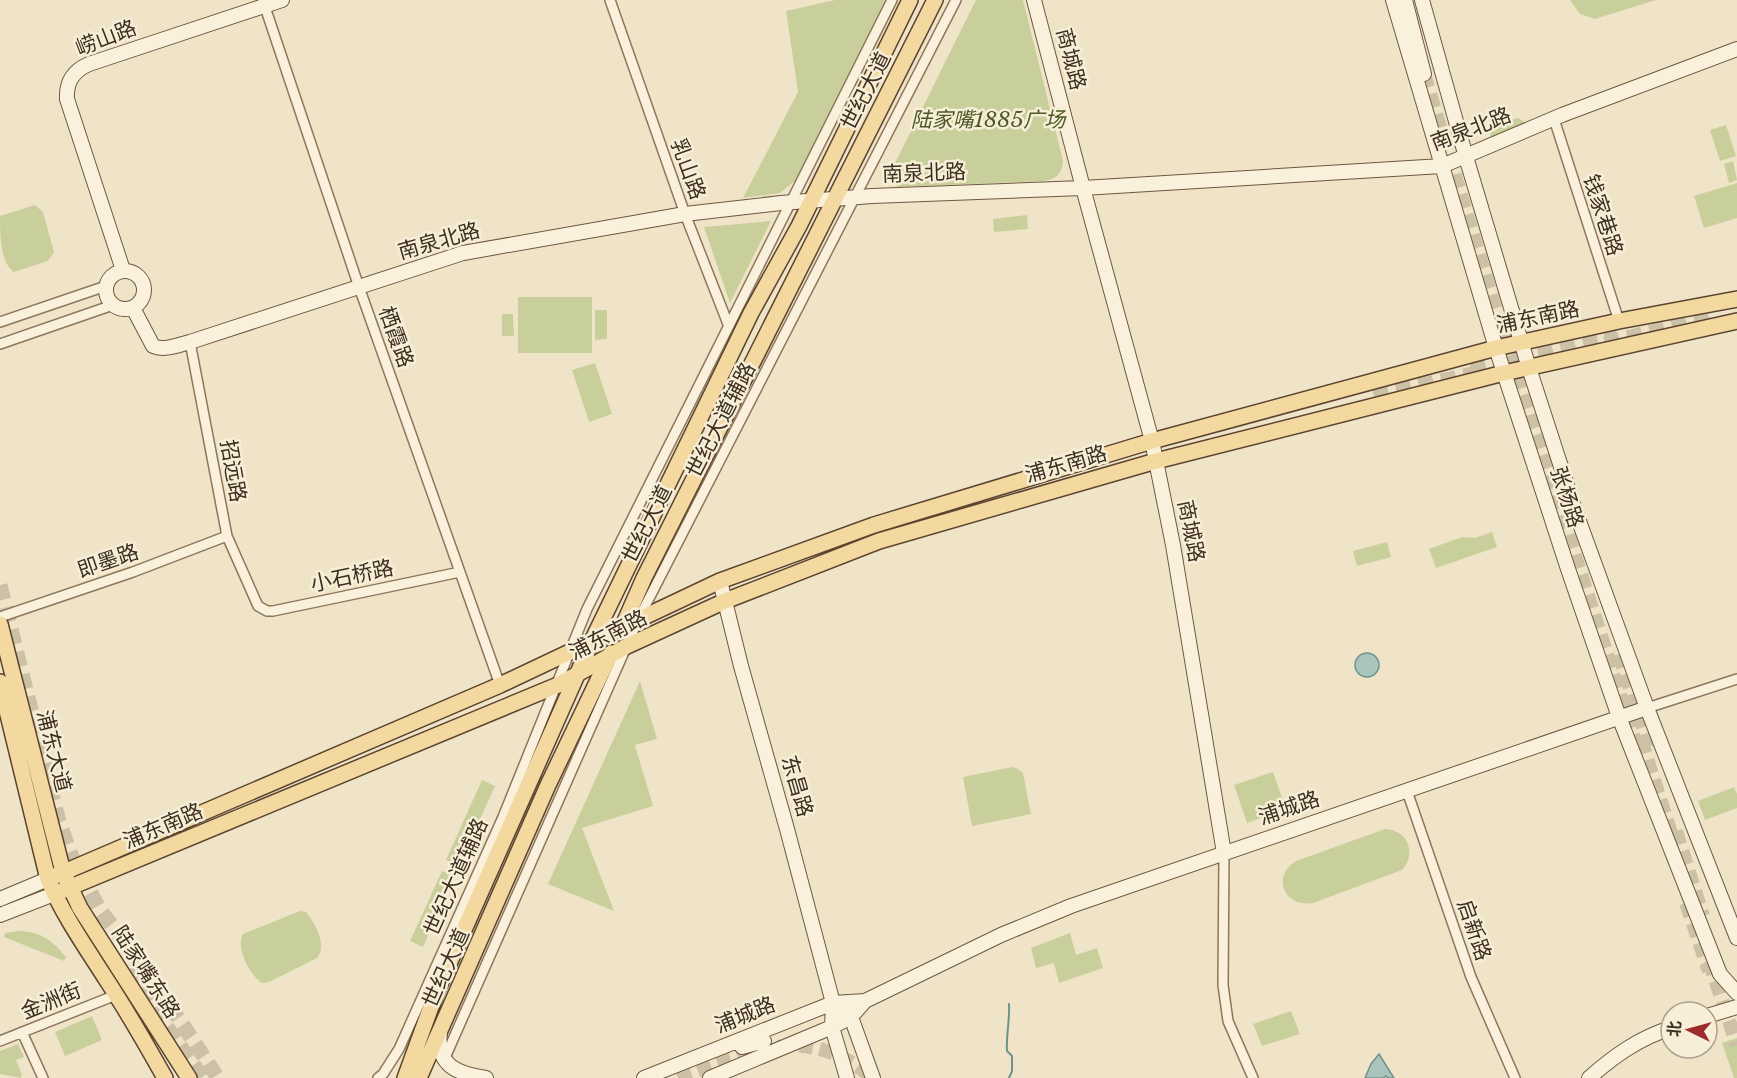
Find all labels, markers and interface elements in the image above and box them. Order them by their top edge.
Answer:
street label: 崂山路 [72,15,140,61]
street label: 商城路 [1051,25,1091,93]
street label: 世纪大道 [835,48,897,134]
street label: 南泉北路 [1427,102,1515,156]
park label: 陆家嘴1885广场 [911,107,1067,133]
street label: 乳山路 [665,135,711,203]
street label: 南泉北路 [882,159,966,187]
street label: 钱家巷路 [1578,171,1628,259]
street label: 南泉北路 [395,217,483,265]
street label: 浦东南路 [1494,296,1582,338]
street label: 栖霞路 [373,303,419,371]
street label: 世纪大道辅路 [681,358,761,482]
street label: 招远路 [215,438,251,504]
street label: 浦东南路 [1022,440,1110,488]
street label: 张杨路 [1545,463,1589,531]
street label: 世纪大道 [616,481,678,567]
street label: 商城路 [1172,498,1210,564]
street label: 即墨路 [74,538,142,584]
street label: 小石桥路 [308,555,396,597]
street label: 浦东南路 [565,604,651,666]
street label: 浦东大道 [31,707,77,795]
street label: 东昌路 [776,752,818,820]
street label: 浦城路 [1255,785,1323,831]
street label: 浦东南路 [119,798,207,854]
street label: 世纪大道辅路 [418,814,494,940]
street label: 启新路 [1451,896,1497,964]
street label: 陆家嘴东路 [107,921,185,1023]
street label: 世纪大道 [417,924,475,1012]
street label: 金洲街 [17,977,85,1025]
street label: 浦城路 [711,991,779,1039]
north arrow [1659,1000,1719,1060]
text: 北 [1663,1020,1685,1038]

